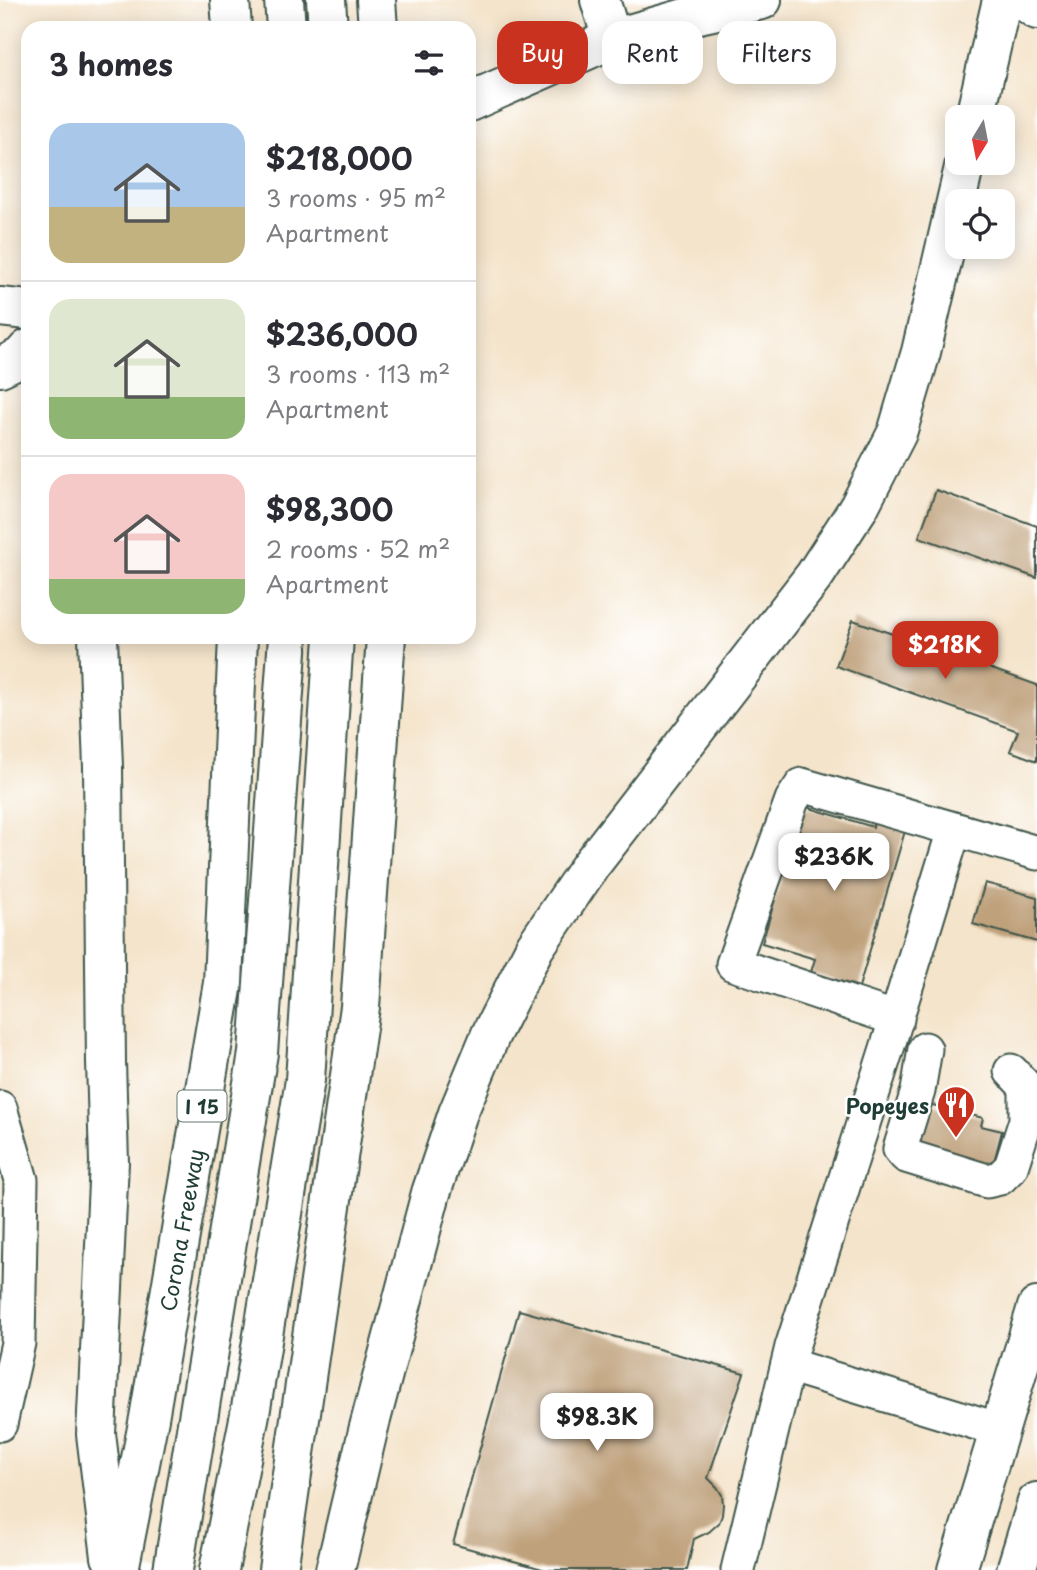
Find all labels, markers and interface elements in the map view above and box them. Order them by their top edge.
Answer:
chip: Buy [497,21,588,84]
chip: Rent [602,21,703,84]
chip: Filters [717,21,836,84]
text: 3 homes [49,41,173,86]
icon: filters [410,44,448,82]
north arrow [945,105,1015,175]
map controls [945,105,1015,259]
text: $218,000 [266,135,413,180]
icon: home [105,151,189,235]
text: 3 rooms · 95 m² [266,180,446,215]
button: locate [945,189,1015,259]
text: Apartment [266,215,389,250]
text: $236,000 [266,311,418,356]
icon: home [105,327,189,411]
text: 3 rooms · 113 m² [266,356,450,391]
text: Apartment [266,391,389,426]
text: $98,300 [266,486,393,531]
icon: home [105,502,189,586]
text: 2 rooms · 52 m² [266,531,450,566]
text: Apartment [266,566,389,601]
pin: $218K [896,622,994,681]
text: $218K [908,626,982,661]
pin: $236K [785,834,883,893]
text: $236K [794,838,874,873]
restaurant icon: Popeyes [935,1084,977,1139]
place label: Popeyes [846,1089,929,1121]
road number: I 15 [178,1090,227,1122]
street label: Corona Freeway [151,1146,211,1314]
pin: $98.3K [540,1394,654,1453]
text: $98.3K [556,1398,638,1433]

